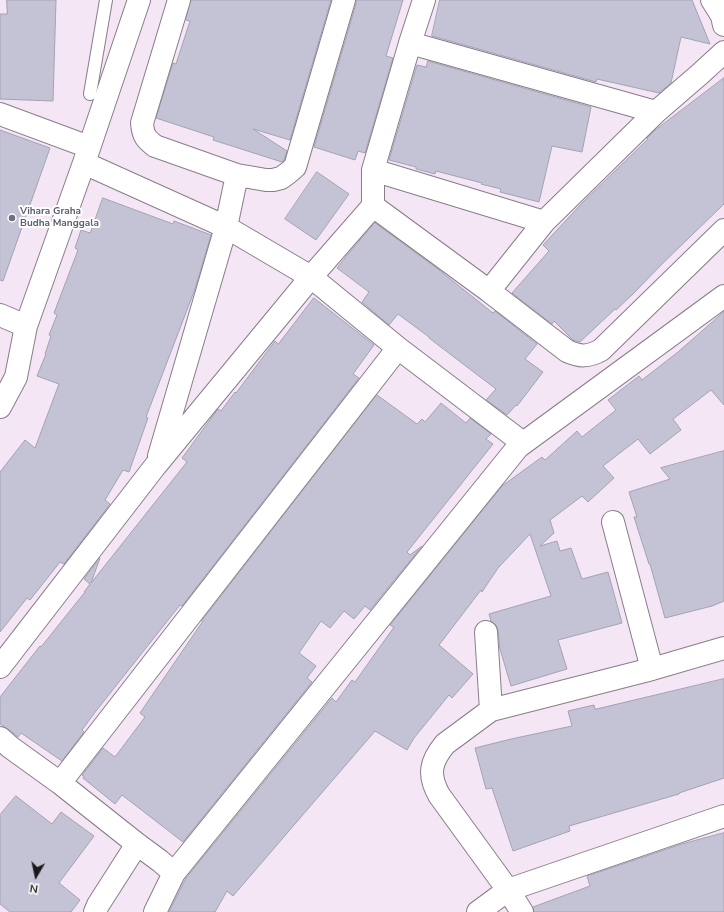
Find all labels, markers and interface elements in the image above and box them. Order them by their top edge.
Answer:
place label: Vihara Graha Budha Manggala [20,206,99,230]
marker: Vihara Graha Budha Manggala [7,213,17,223]
north arrow [16,856,56,896]
text: N [29,880,39,896]

